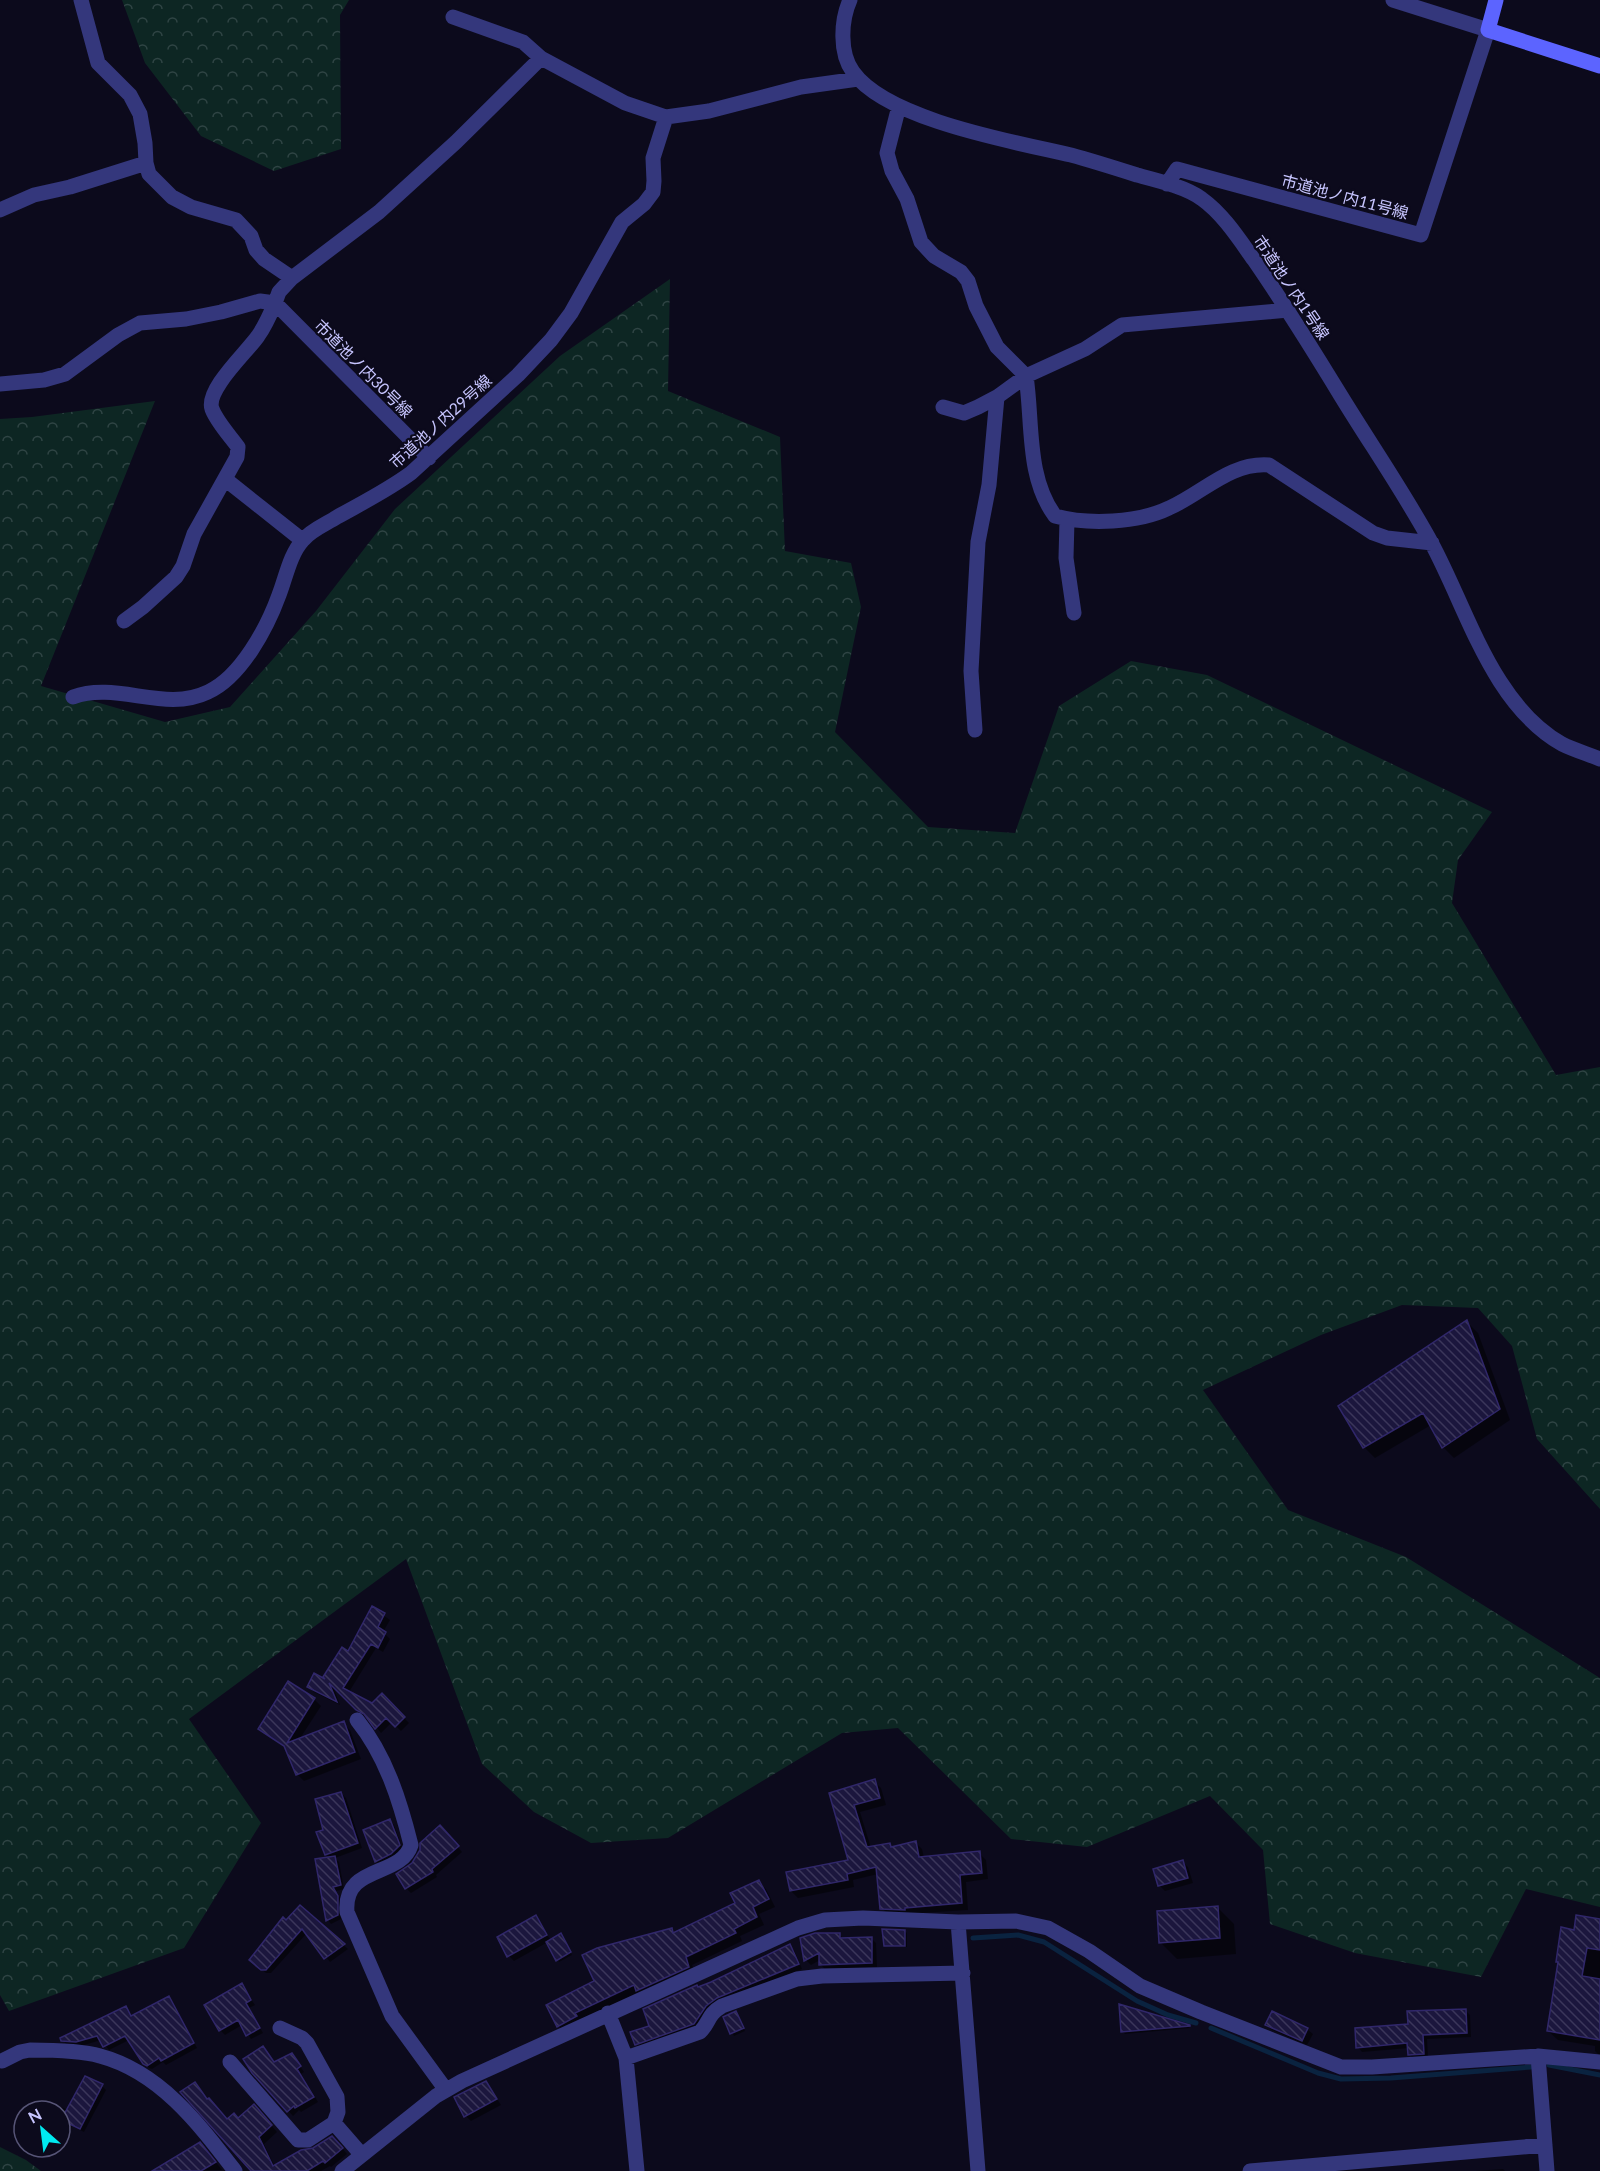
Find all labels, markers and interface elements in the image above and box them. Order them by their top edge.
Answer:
street label: 市道池ノ内11号線 [1279,170,1411,222]
street label: 市道池ノ内1号線 [1250,231,1334,343]
street label: 市道池ノ内30号線 [311,315,417,421]
street label: 市道池ノ内29号線 [385,370,495,472]
north arrow [12,2099,72,2159]
text: N [25,2104,45,2127]

